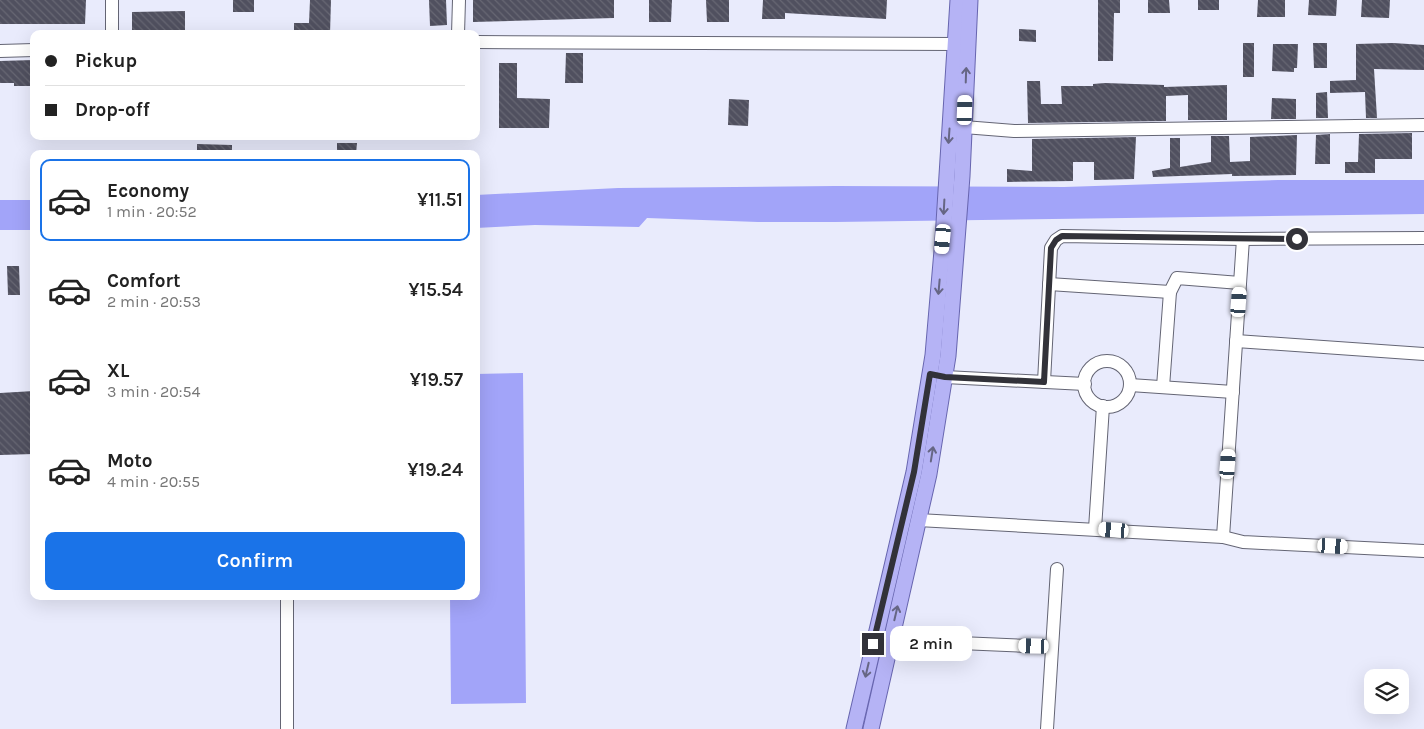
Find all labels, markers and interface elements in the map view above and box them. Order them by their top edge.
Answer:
text: Pickup [75,50,137,72]
one-way arrow [962,68,971,84]
car [956,95,973,125]
text: Drop-off [75,99,150,121]
one-way arrow [944,128,954,144]
icon: car [47,178,92,223]
text: Economy [107,180,189,202]
text: ¥11.51 [417,189,463,211]
one-way arrow [940,199,949,215]
text: 1 min · 20:52 [107,202,197,221]
car [934,223,951,255]
route start [1286,228,1308,250]
icon: car [47,268,92,313]
text: Comfort [107,270,181,292]
text: ¥15.54 [408,279,463,301]
one-way arrow [934,279,943,295]
car [1230,287,1247,317]
text: 2 min · 20:53 [107,292,201,311]
icon: car [47,358,92,403]
text: XL [107,360,129,382]
text: ¥19.57 [410,369,463,391]
text: 3 min · 20:54 [107,382,201,401]
one-way arrow [927,447,937,463]
icon: car [47,448,92,493]
car [1219,449,1236,479]
text: Moto [107,450,153,472]
text: ¥19.24 [408,459,463,481]
text: 4 min · 20:55 [107,472,200,491]
car [1098,521,1129,539]
button: Confirm [45,532,465,590]
car [1317,538,1348,554]
one-way arrow [892,605,901,621]
callout: 2 min [890,626,973,662]
route end [862,633,884,655]
text: 2 min [909,634,953,653]
car [1018,638,1049,654]
one-way arrow [862,661,871,677]
map controls [1364,669,1409,714]
button: layers [1364,669,1409,714]

